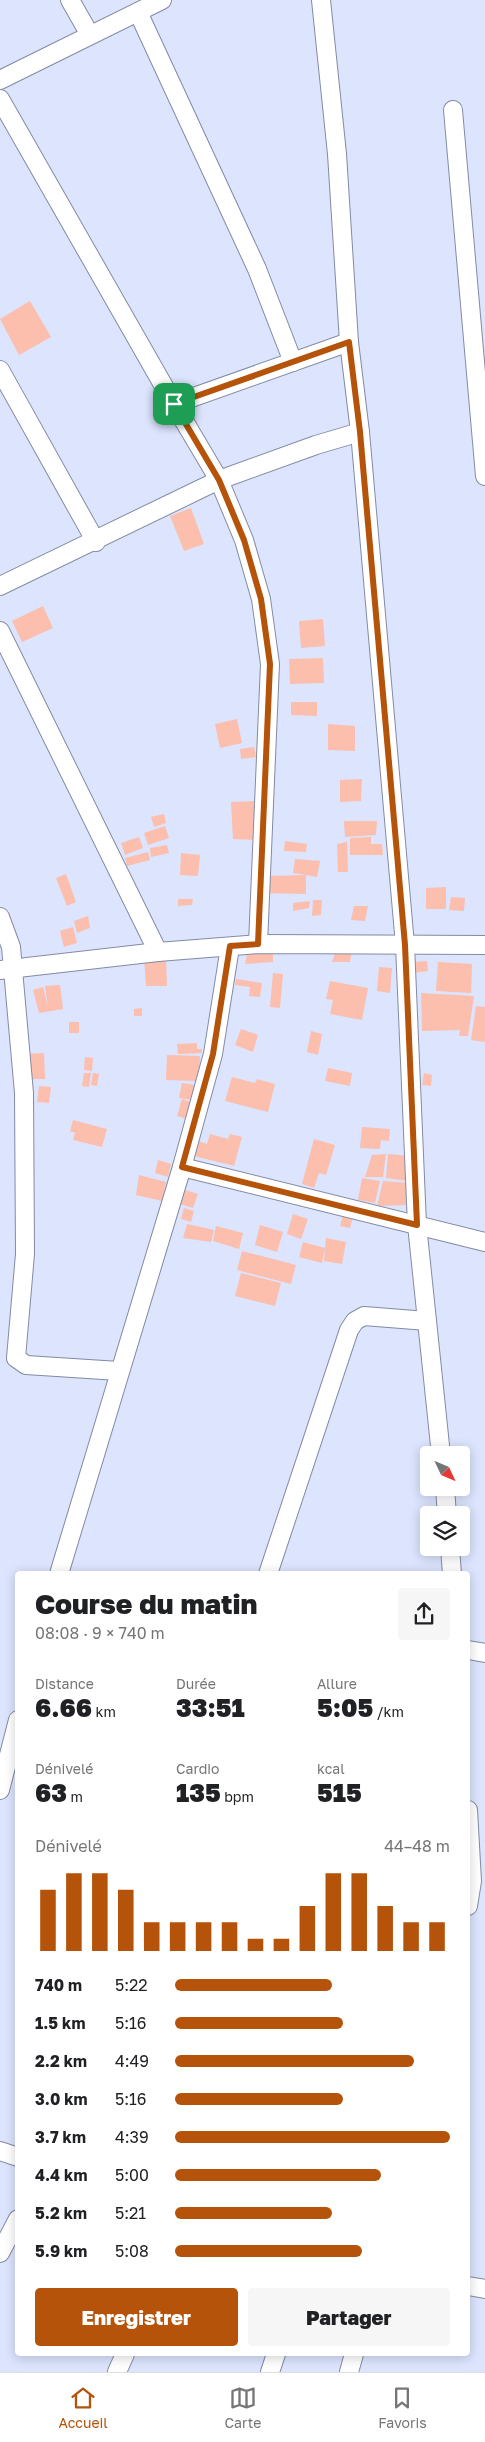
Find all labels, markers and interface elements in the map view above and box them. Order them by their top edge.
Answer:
pin [153,383,195,425]
icon: arrive [160,390,188,418]
north arrow [420,1446,470,1496]
map controls [420,1446,470,1556]
button: layers [420,1506,470,1556]
text: Course du matin [35,1587,258,1620]
button: share [398,1588,450,1640]
text: 08:08 · 9 × 740 m [35,1623,165,1643]
text: Distance [35,1675,94,1692]
text: Durée [176,1675,216,1692]
text: Allure [317,1675,357,1692]
text: 6.66 [35,1692,92,1723]
text: 33:51 [176,1692,245,1723]
text: 5:05 [317,1692,373,1723]
text: km [92,1703,116,1720]
text: /km [373,1703,404,1720]
text: Dénivelé [35,1760,93,1777]
text: Cardio [176,1760,220,1777]
text: kcal [317,1760,345,1777]
text: 63 [35,1777,67,1808]
text: 135 [176,1777,221,1808]
text: 515 [317,1777,362,1808]
text: m [67,1788,83,1805]
text: bpm [221,1788,254,1805]
text: Dénivelé [35,1836,102,1856]
text: 44–48 m [384,1836,450,1856]
text: 740 m [35,1975,82,1995]
text: 5:22 [115,1975,148,1995]
text: 1.5 km [35,2013,85,2033]
text: 5:16 [115,2013,147,2033]
text: 2.2 km [35,2051,87,2071]
text: 4:49 [115,2051,149,2071]
text: 3.0 km [35,2089,88,2109]
text: 5:16 [115,2089,147,2109]
text: 3.7 km [35,2127,86,2147]
text: 4:39 [115,2127,149,2147]
text: 4.4 km [35,2165,87,2185]
text: 5:00 [115,2165,149,2185]
text: 5.2 km [35,2203,87,2223]
text: 5:21 [115,2203,146,2223]
text: 5.9 km [35,2241,87,2261]
text: 5:08 [115,2241,149,2261]
button: Enregistrer [35,2288,238,2346]
button: Partager [248,2288,450,2346]
tab: Accueil [58,2384,108,2431]
tab: Carte [225,2384,261,2431]
tab: Favoris [378,2384,427,2431]

